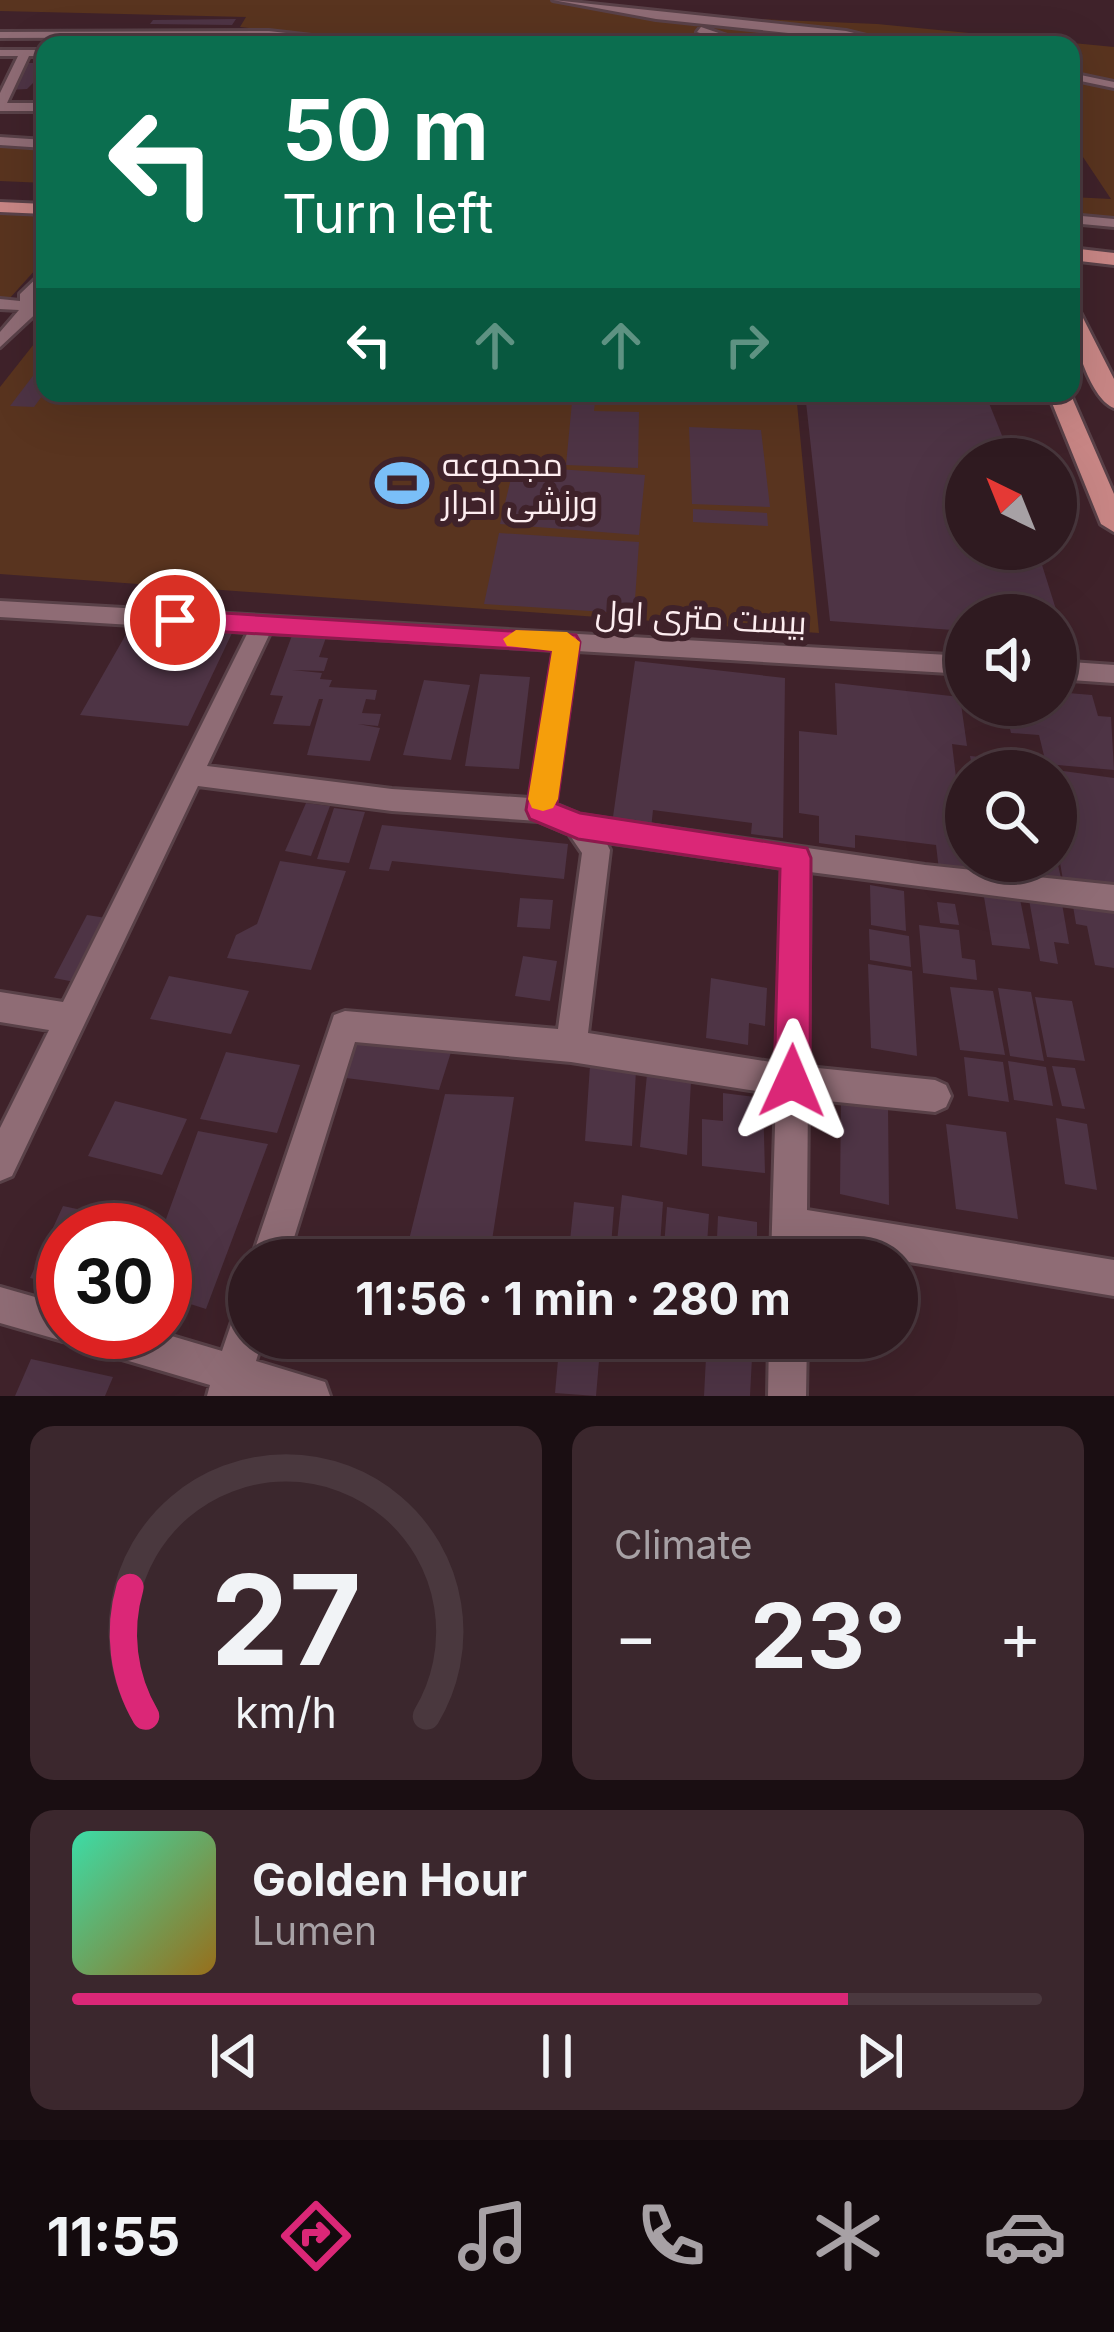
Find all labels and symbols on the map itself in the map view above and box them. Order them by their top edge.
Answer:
north arrow [945,438,1077,570]
place label: مجموعه ورزشی احرار [440,444,598,523]
sports icon: مجموعه ورزشی احرار [373,454,431,512]
pin [124,569,226,671]
street label: بیست متری اول [594,591,808,643]
position arrow [729,1018,855,1144]
speed limit sign: 30 [36,1203,192,1359]

